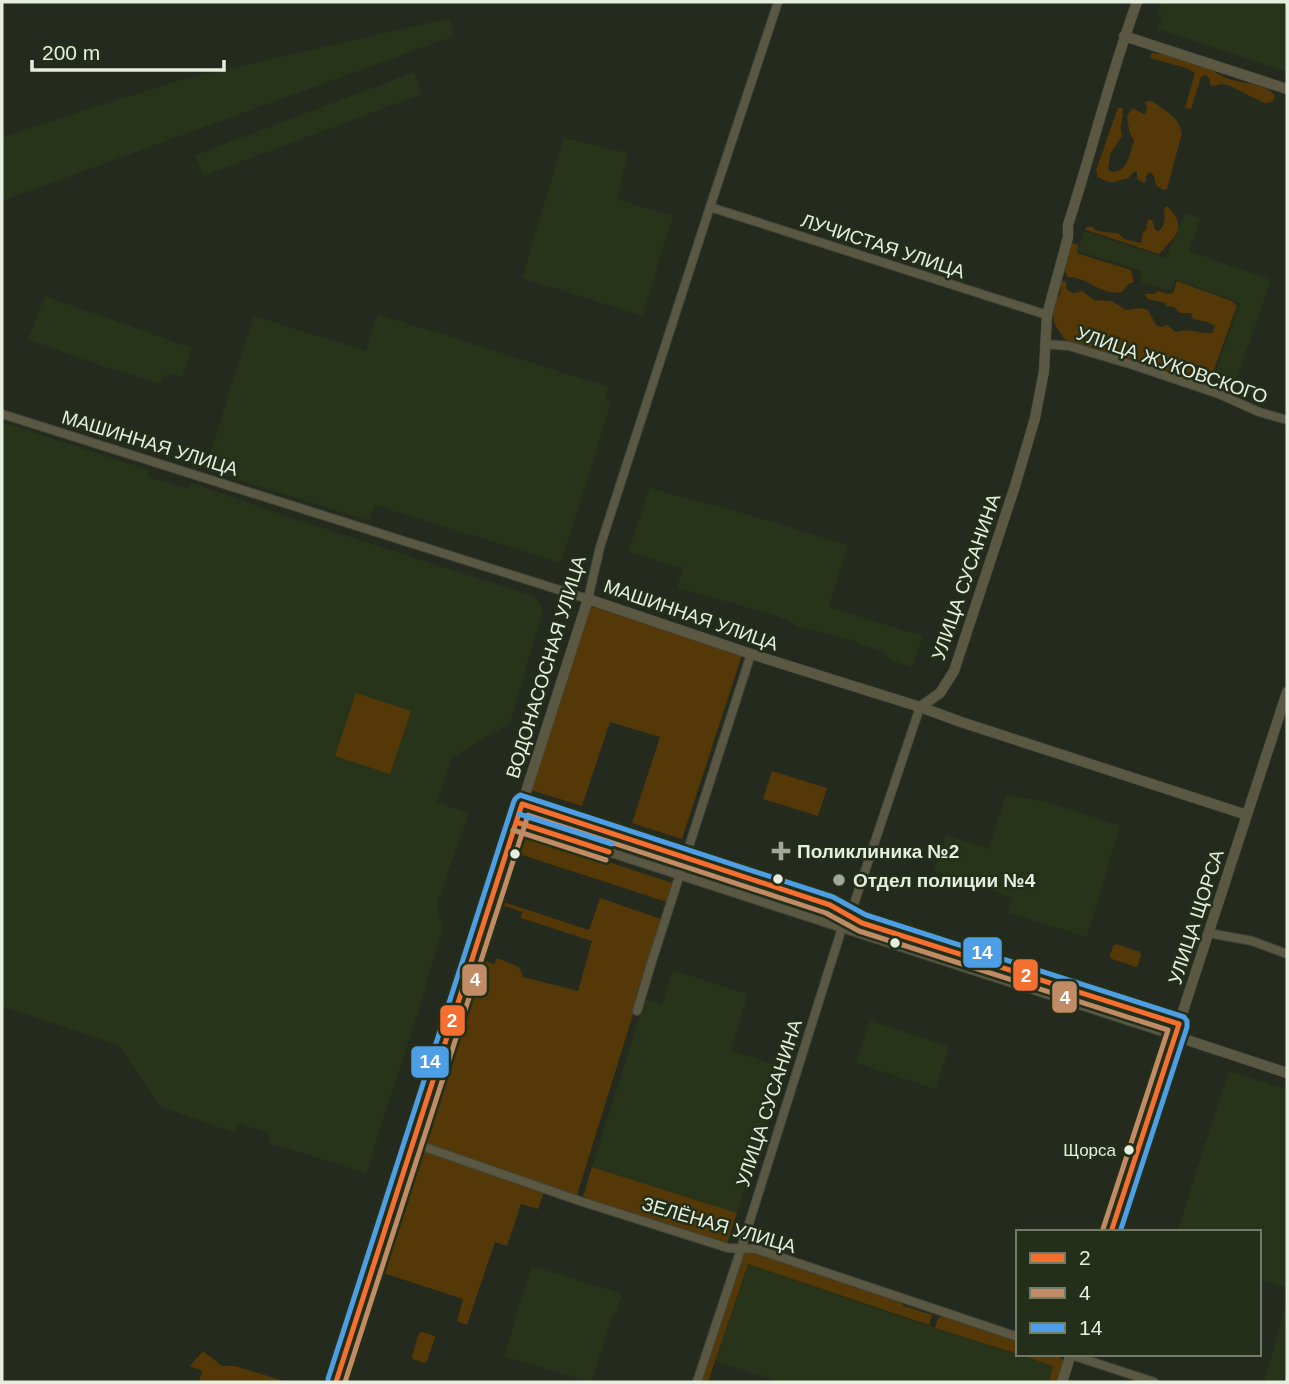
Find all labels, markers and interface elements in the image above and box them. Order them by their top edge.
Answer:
scale bar [32,28,224,72]
text: 200 m [42,41,100,64]
street label: ЛУЧИСТАЯ УЛИЦА [798,210,968,282]
street label: УЛИЦА ЖУКОВСКОГО [1074,322,1270,408]
street label: МАШИННАЯ УЛИЦА [59,406,241,480]
street label: УЛИЦА СУСАНИНА [928,491,1004,663]
street label: ВОДОНАСОСНАЯ УЛИЦА [502,553,590,781]
street label: МАШИННАЯ УЛИЦА [601,575,781,655]
marker: Поликлиника №2 [771,841,791,861]
place label: Поликлиника №2 [797,841,959,862]
unlabelled marker [508,847,522,861]
street label: УЛИЦА ЩОРСА [1164,847,1228,987]
place label: Отдел полиции №4 [853,870,1036,891]
unlabelled marker [771,872,785,886]
marker: Отдел полиции №4 [831,872,847,888]
unlabelled marker [888,936,902,950]
line badge: 14 [962,936,1003,969]
text: 14 [971,942,993,963]
line badge: 2 [1012,958,1039,992]
line badge: 4 [461,963,488,997]
text: 2 [1021,965,1031,986]
text: 4 [470,969,481,990]
line badge: 4 [1051,980,1078,1014]
text: 4 [1060,987,1071,1008]
line badge: 2 [439,1004,466,1037]
text: 2 [447,1010,457,1031]
street label: УЛИЦА СУСАНИНА [732,1016,806,1189]
line badge: 14 [410,1045,450,1079]
text: 14 [419,1051,441,1072]
place label: Щорса [1063,1141,1117,1160]
marker: Щорса [1122,1143,1136,1157]
street label: ЗЕЛЁНАЯ УЛИЦА [640,1193,799,1257]
legend [1016,1230,1261,1356]
text: 2 [1079,1246,1091,1269]
text: 4 [1079,1281,1091,1304]
text: 14 [1079,1316,1103,1339]

